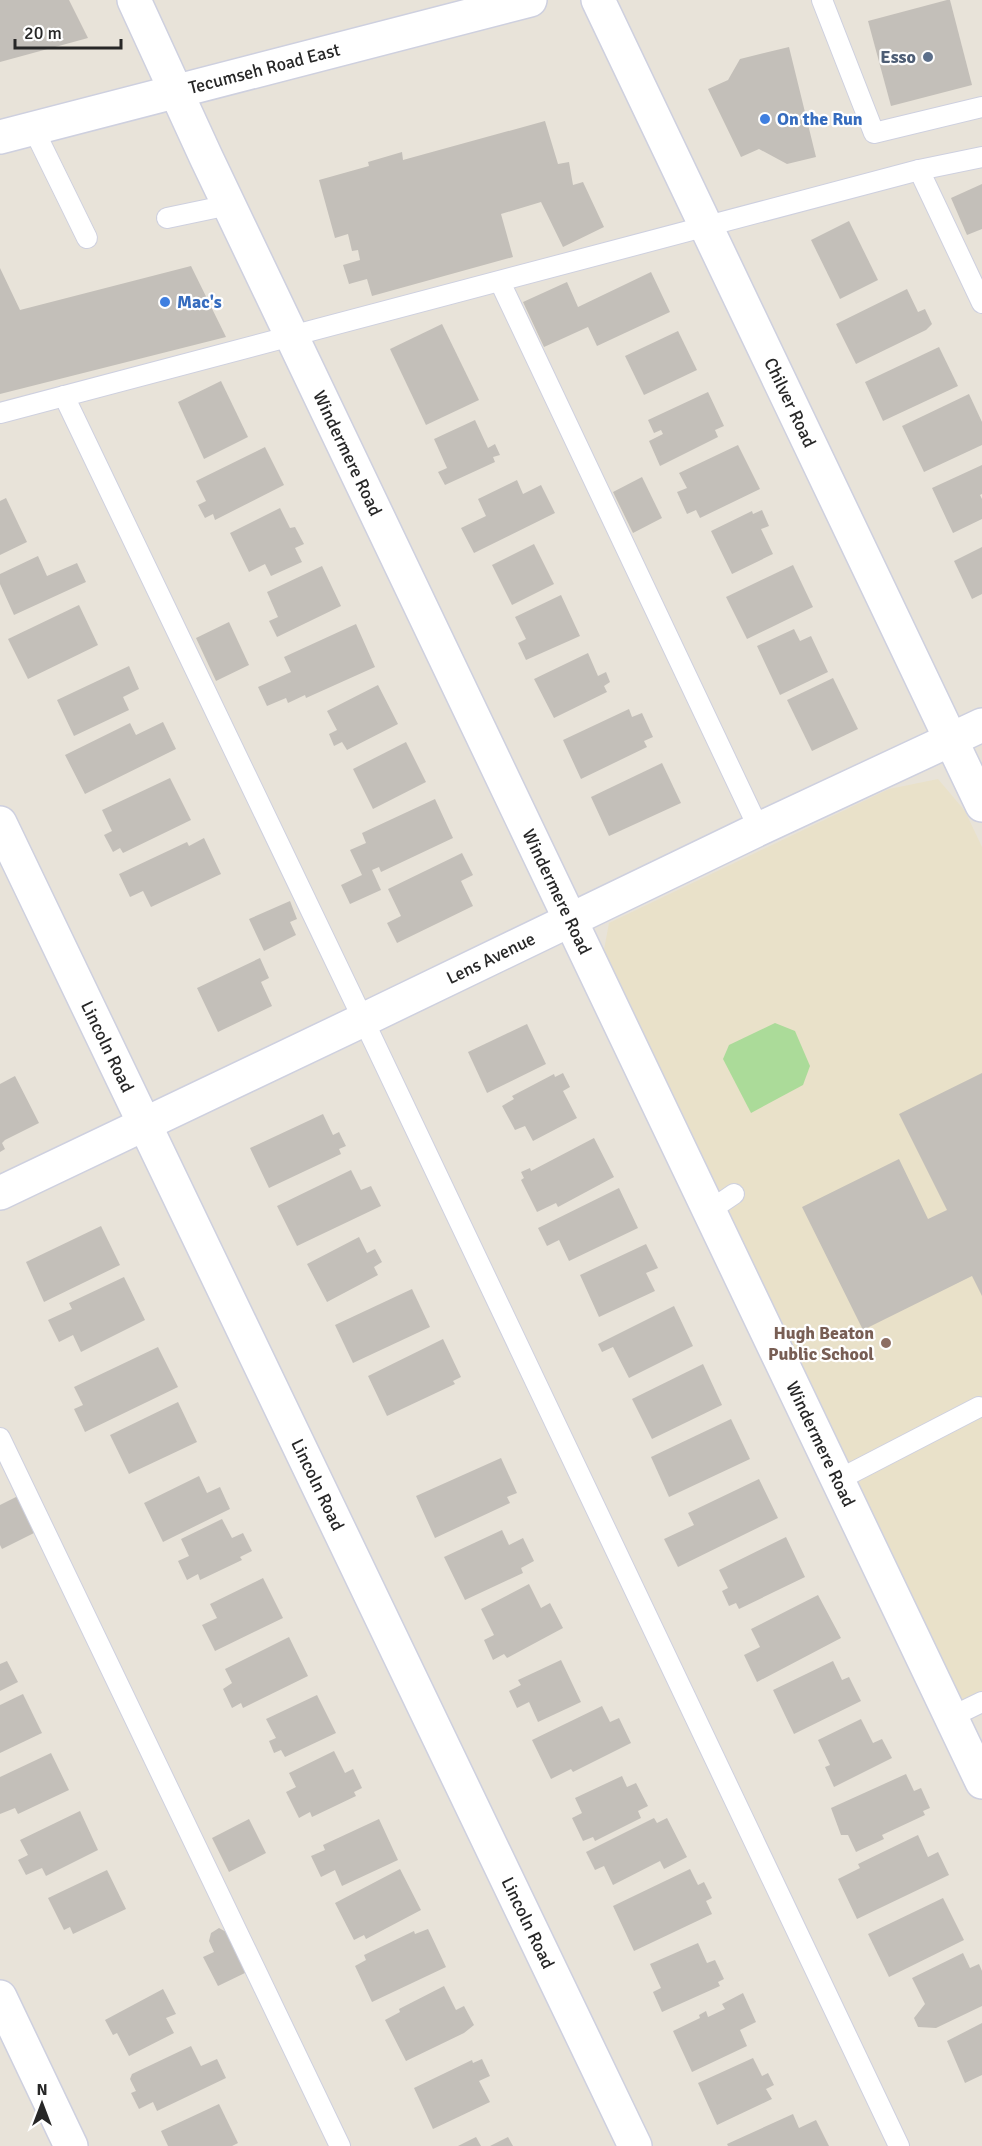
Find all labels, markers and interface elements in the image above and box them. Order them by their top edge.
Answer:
scale bar [15,12,122,50]
text: 20 m [24,22,62,44]
street label: Tecumseh Road East [186,39,342,99]
place label: Esso [880,46,916,68]
marker: Esso [921,50,935,64]
place label: On the Run [777,108,863,130]
marker: On the Run [758,112,772,126]
place label: Mac's [177,291,222,313]
marker: Mac's [158,295,172,309]
street label: Chilver Road [759,354,821,451]
street label: Windermere Road [308,387,387,520]
street label: Windermere Road [518,825,596,958]
street label: Lens Avenue [443,928,539,989]
street label: Lincoln Road [76,997,139,1096]
place label: Hugh Beaton Public School [768,1322,874,1365]
marker: Hugh Beaton Public School [879,1336,893,1350]
street label: Windermere Road [781,1378,860,1510]
street label: Lincoln Road [286,1435,349,1534]
street label: Lincoln Road [497,1873,559,1972]
north arrow [12,2074,72,2134]
text: N [36,2080,48,2100]

